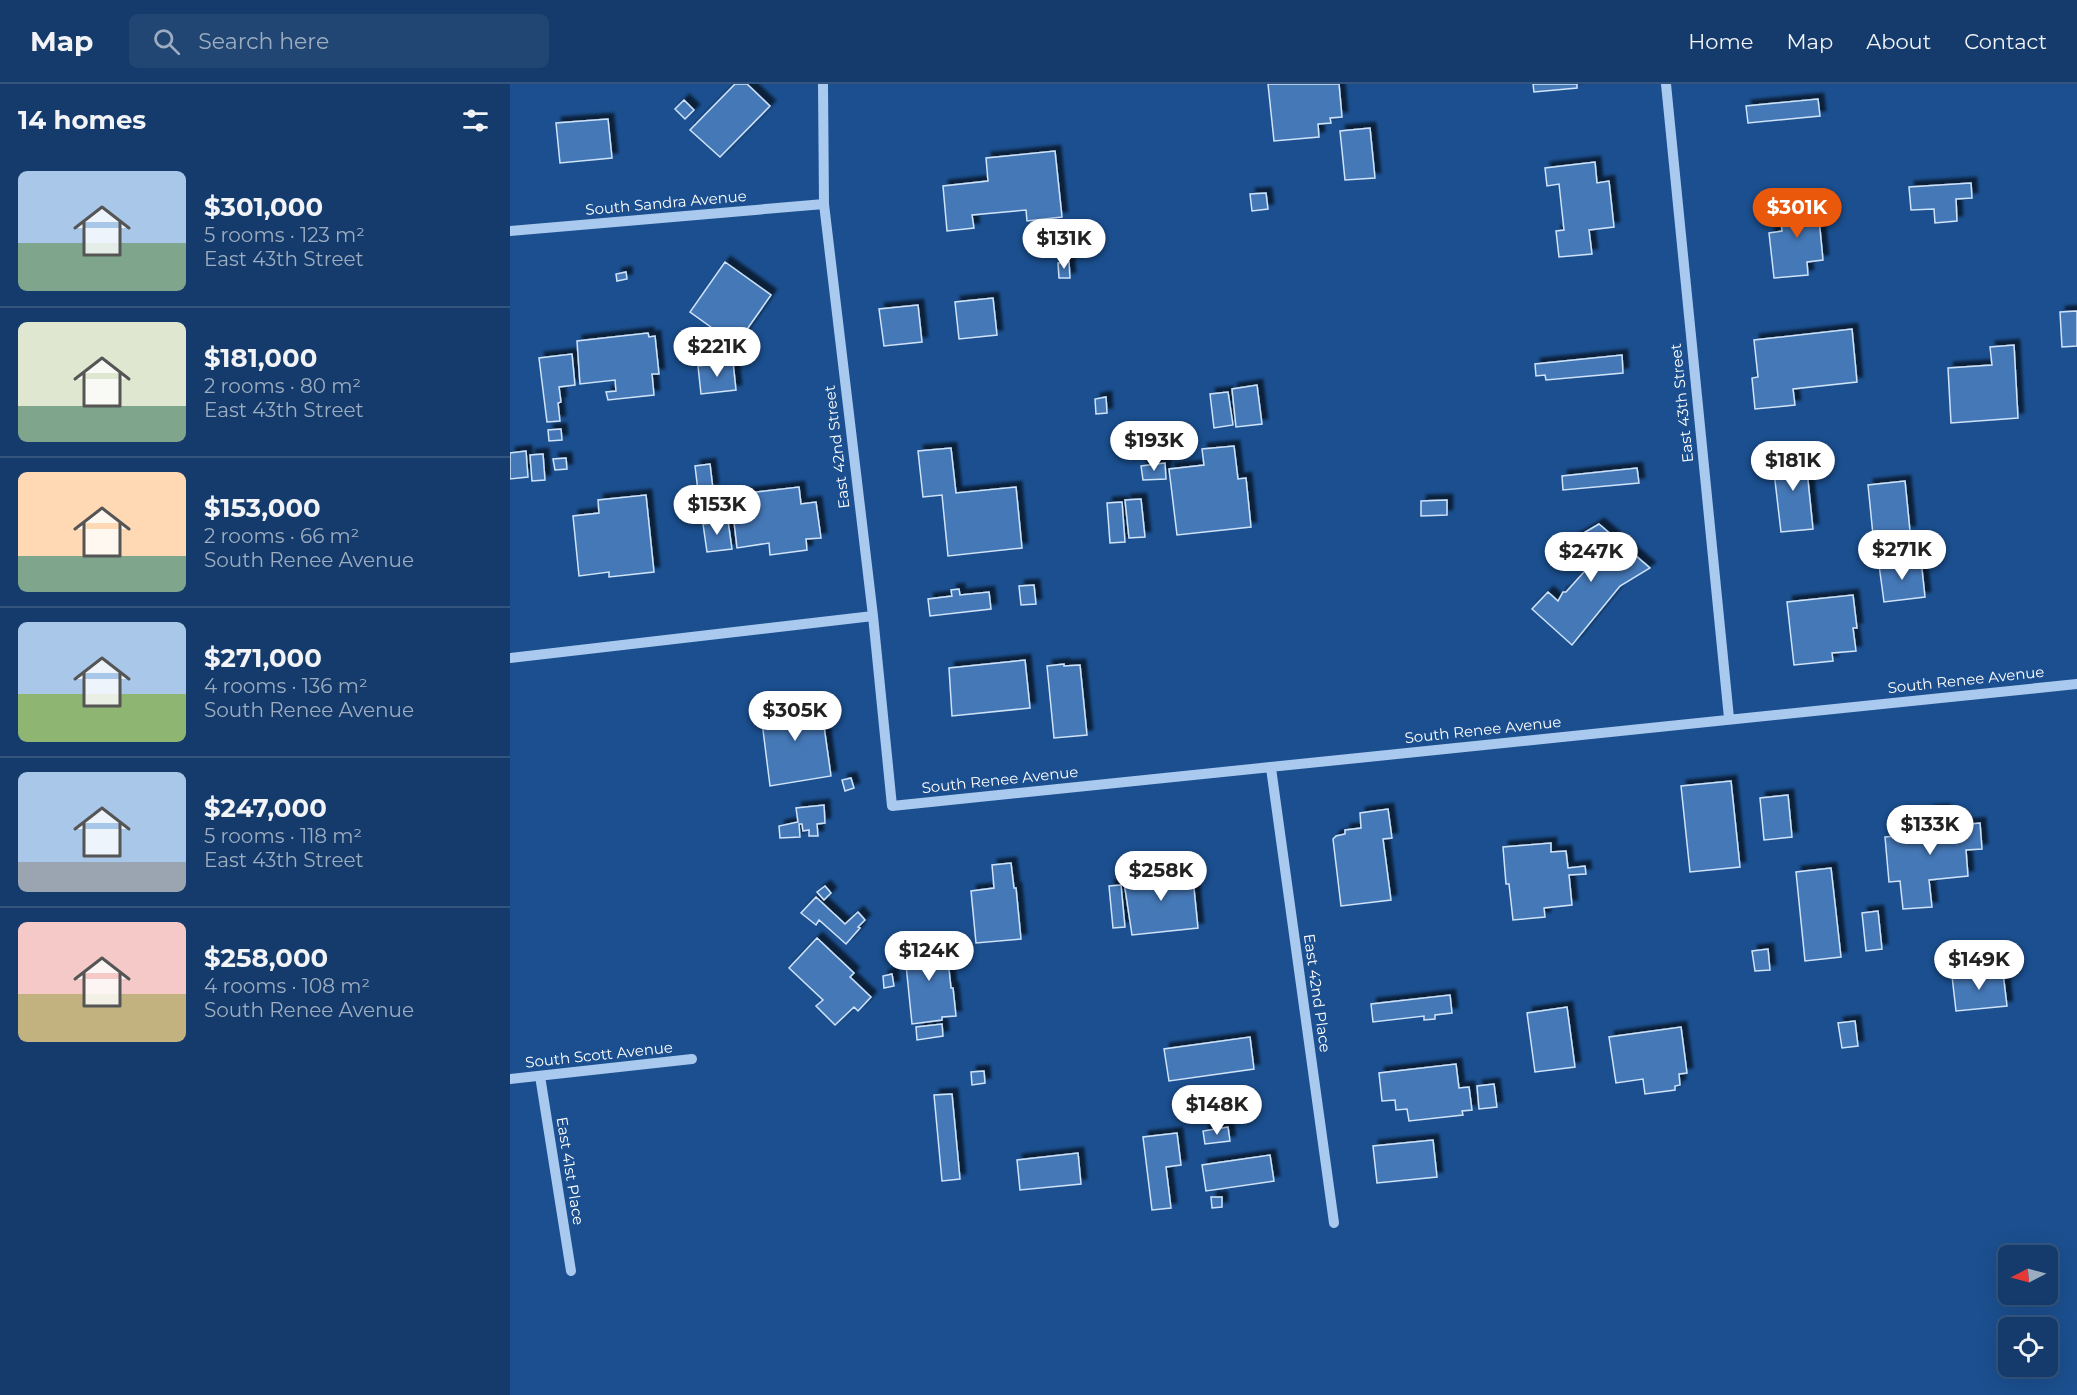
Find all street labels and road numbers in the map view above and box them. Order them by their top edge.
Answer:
street label: South Sandra Avenue [584,186,748,219]
street label: East 43th Street [1666,342,1697,464]
street label: East 42nd Street [820,384,853,510]
street label: South Renee Avenue [1887,662,2045,697]
street label: South Renee Avenue [1404,712,1562,747]
street label: South Renee Avenue [921,762,1079,797]
street label: East 42nd Place [1300,932,1335,1054]
street label: South Scott Avenue [524,1037,674,1072]
street label: East 41st Place [553,1115,588,1226]

